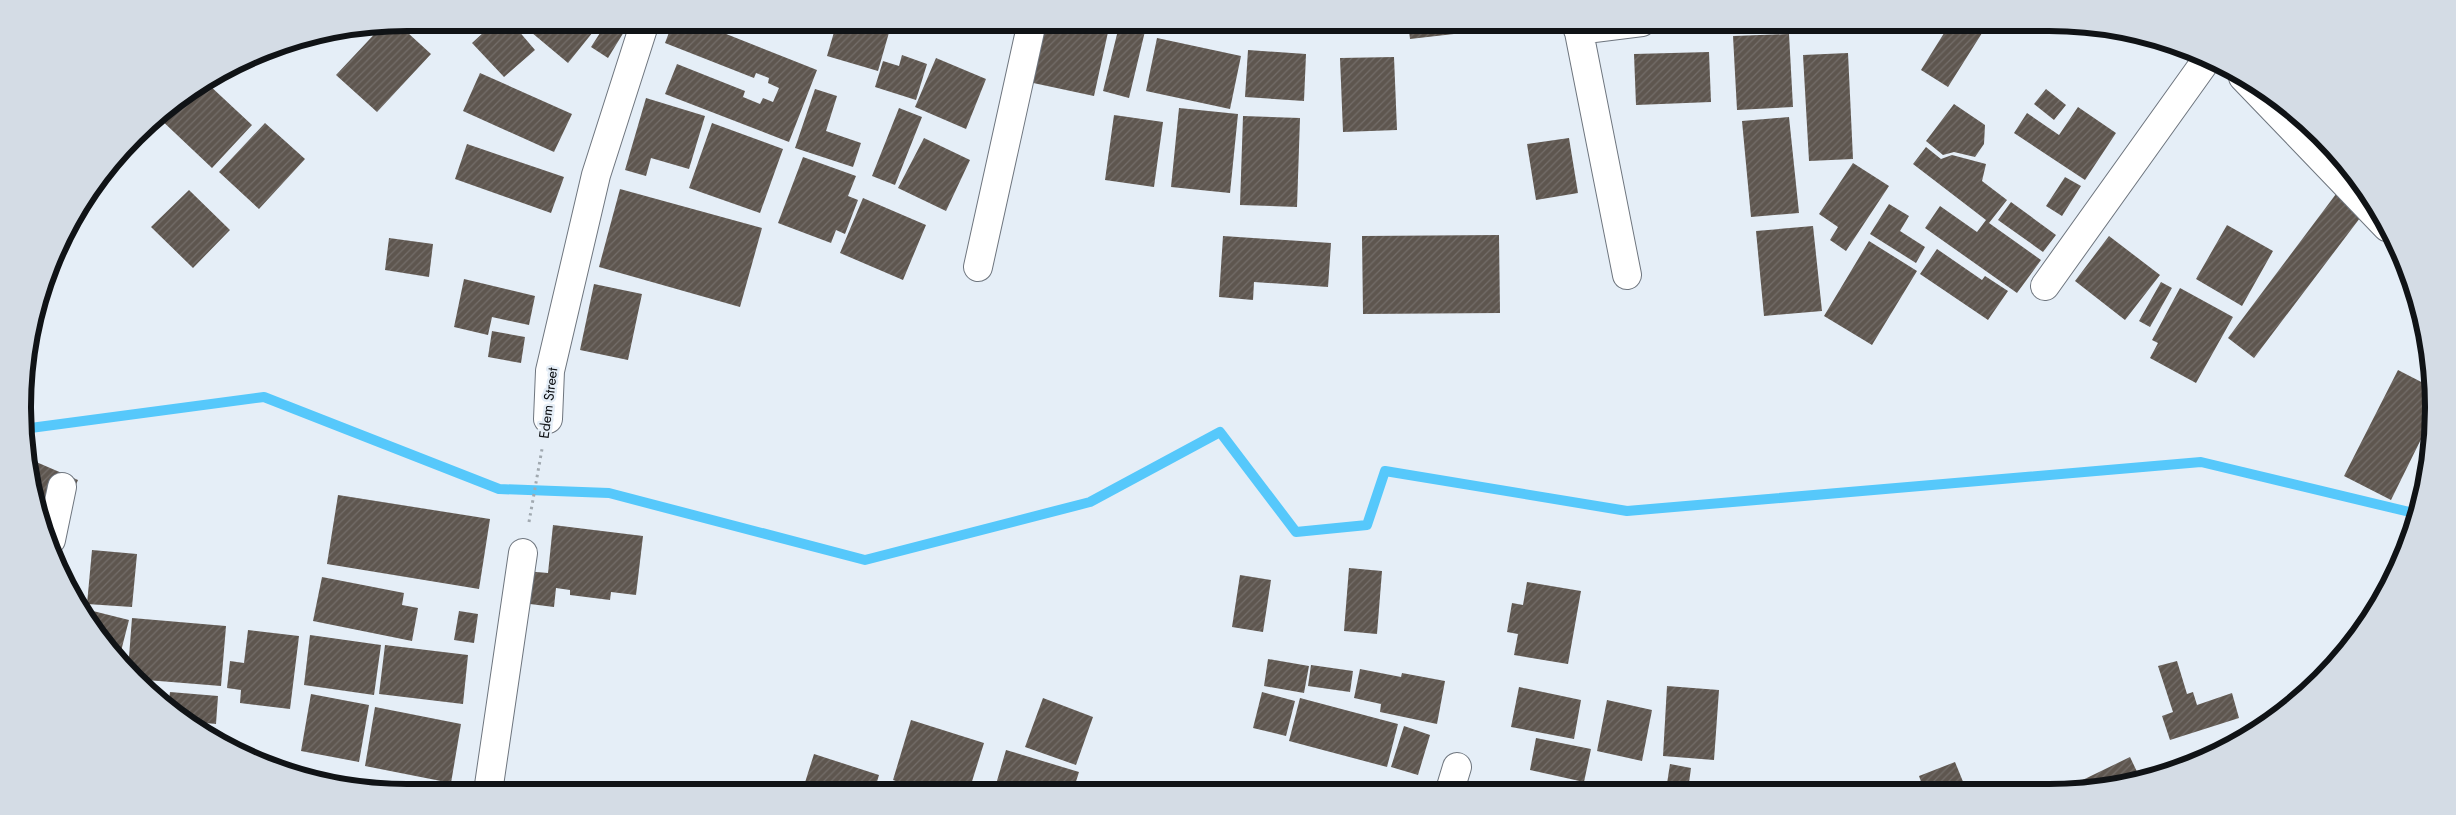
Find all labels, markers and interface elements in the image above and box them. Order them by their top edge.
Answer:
street label: Edem Street [534,366,562,440]

